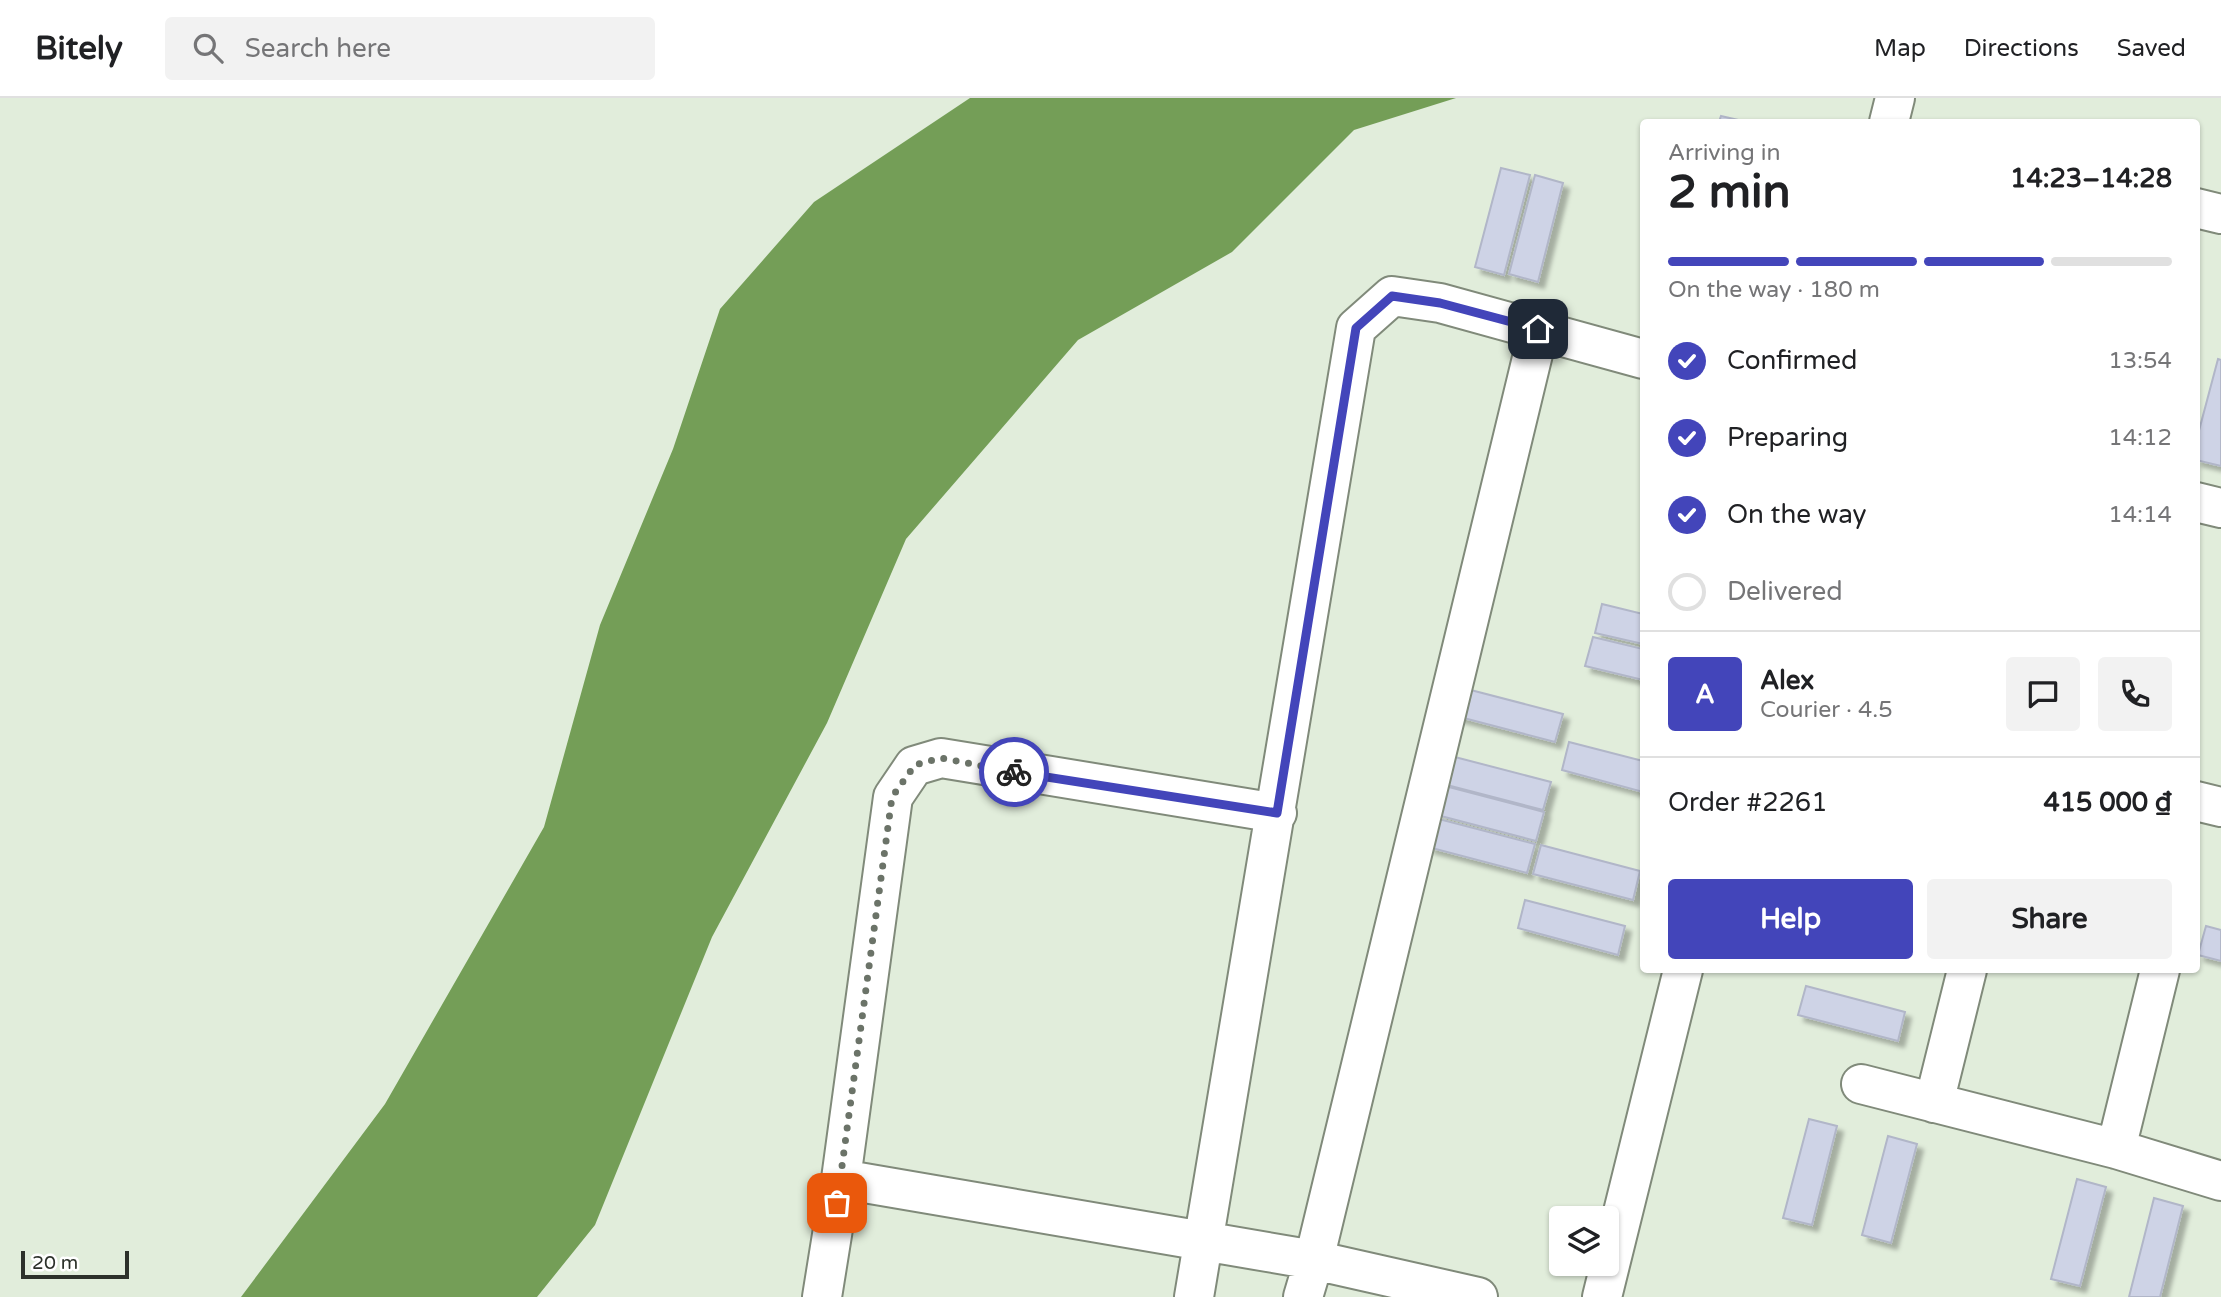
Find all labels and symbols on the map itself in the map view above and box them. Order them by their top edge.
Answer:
pin [1508,299,1568,359]
courier [979,737,1049,807]
pin [807,1173,867,1233]
scale bar [21,1248,130,1280]

